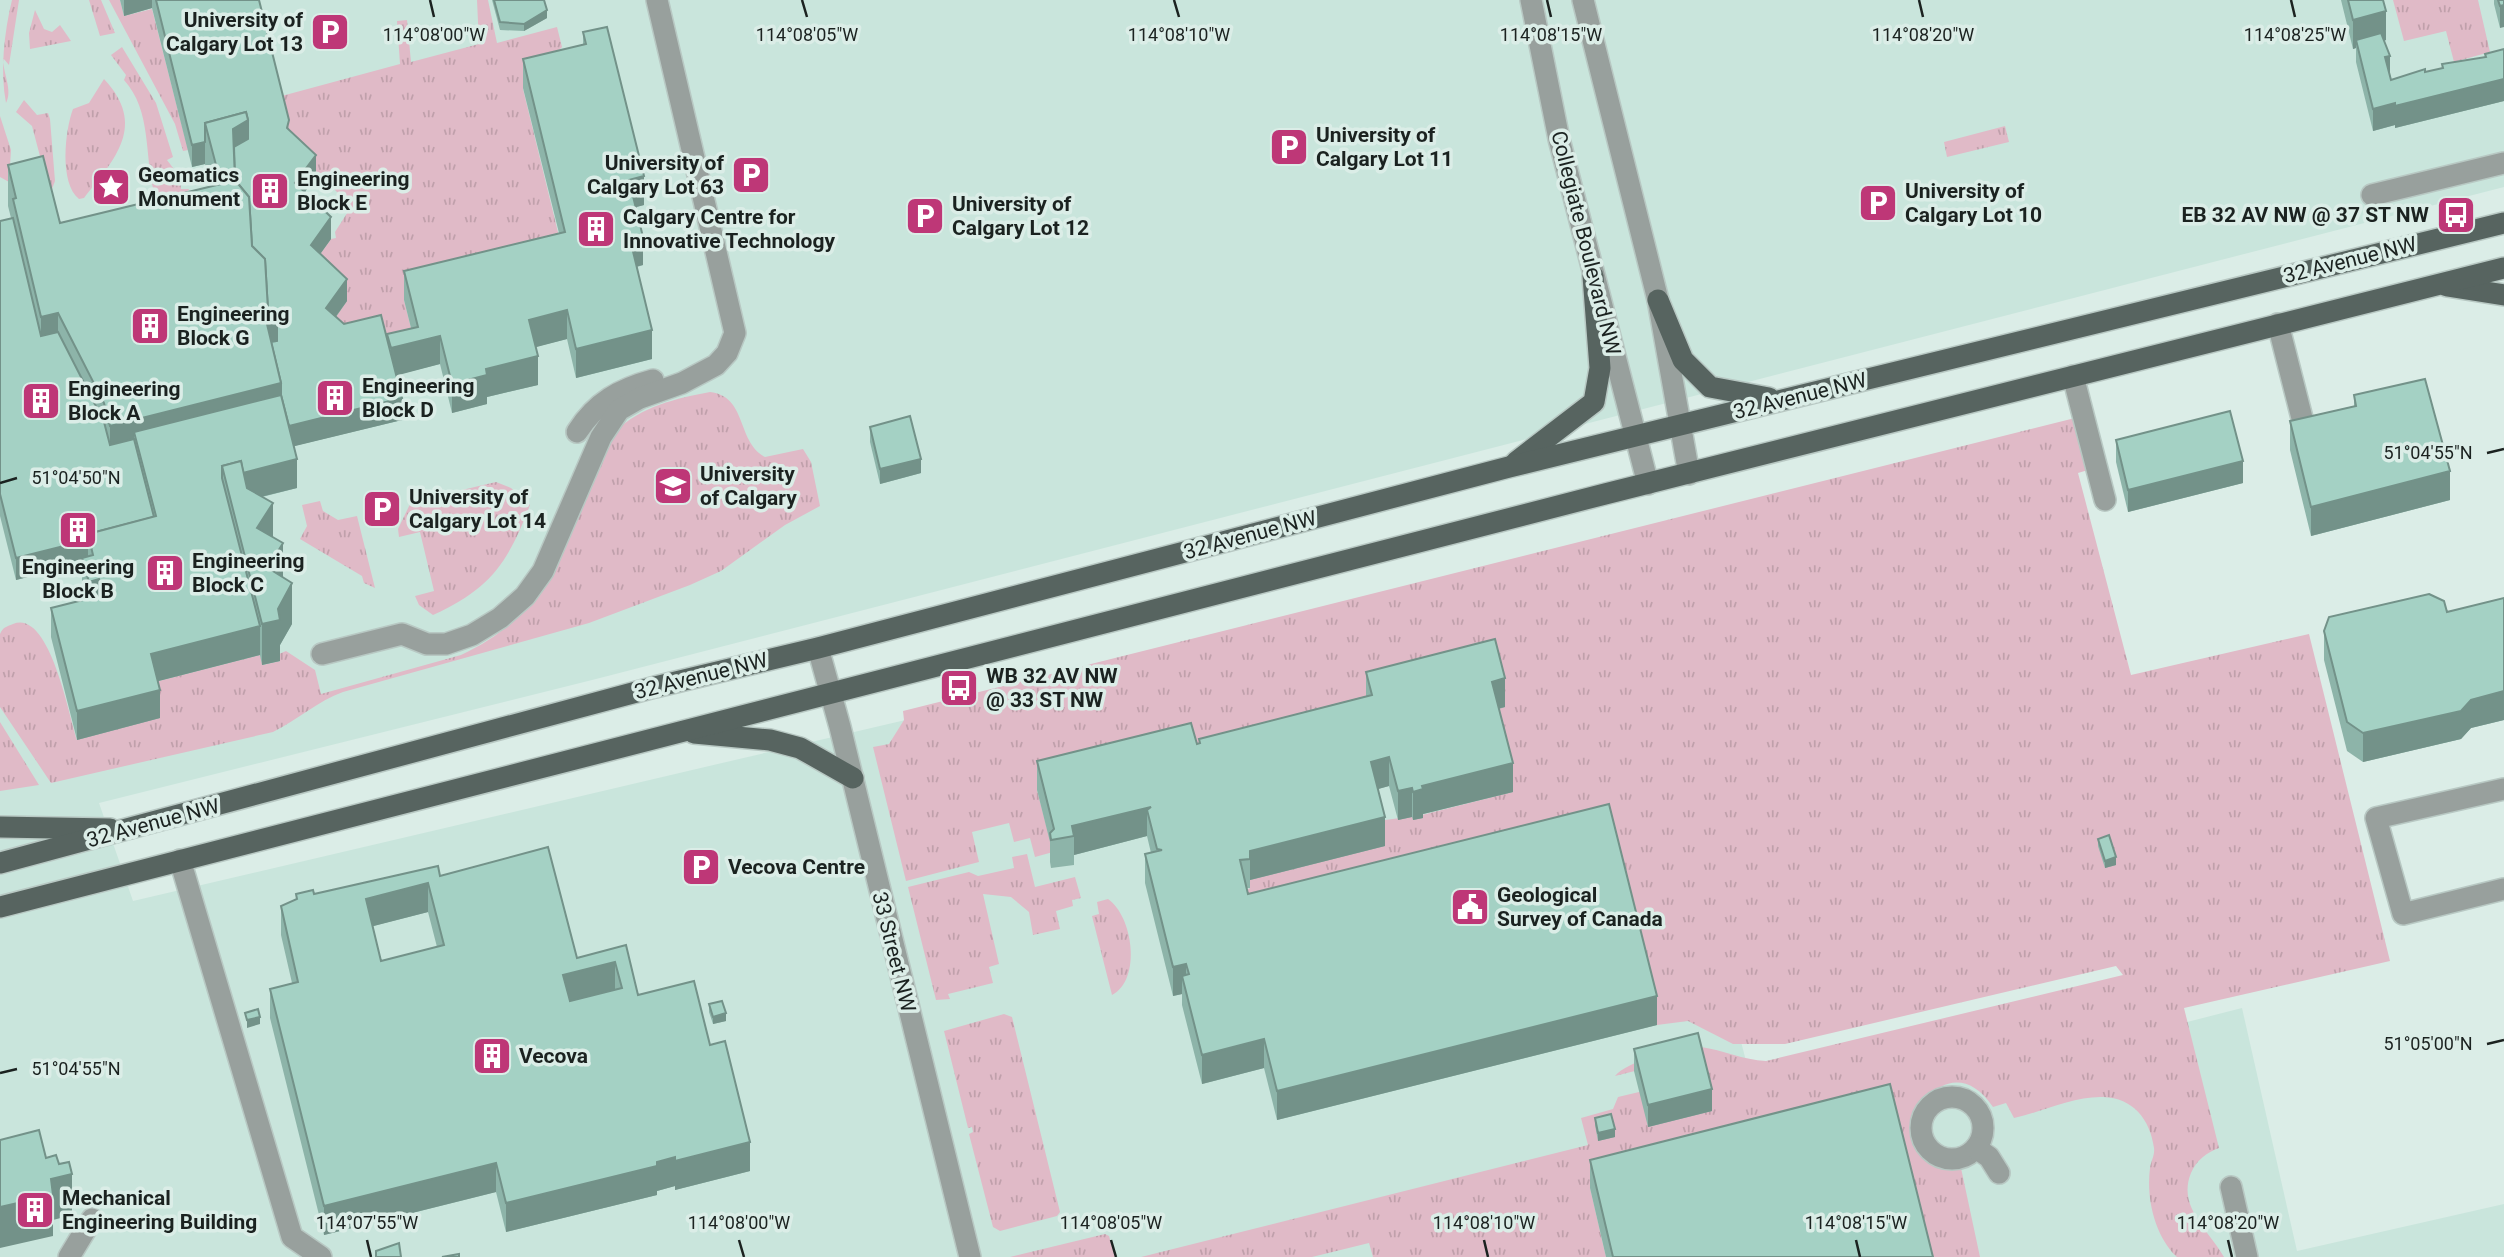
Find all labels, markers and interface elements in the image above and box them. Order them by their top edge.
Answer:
place label: University of Calgary Lot 13 [166,8,303,56]
parking icon: University of Calgary Lot 13 [309,11,351,53]
text: 114°08'00"W [383,24,485,45]
text: 114°08'05"W [756,24,858,45]
text: 114°08'10"W [1128,24,1230,45]
text: 114°08'15"W [1500,24,1602,45]
text: 114°08'20"W [1872,24,1974,45]
text: 114°08'25"W [2244,24,2346,45]
place label: University of Calgary Lot 11 [1316,123,1453,171]
parking icon: University of Calgary Lot 11 [1268,126,1310,168]
street label: Collegiate Boulevard NW [1546,128,1626,358]
place label: University of Calgary Lot 63 [587,151,724,199]
parking icon: University of Calgary Lot 63 [730,154,772,196]
place label: Geomatics Monument [138,163,240,211]
place icon: Geomatics Monument [90,166,132,208]
place label: Engineering Block E [297,167,410,215]
building icon: Engineering Block E [249,170,291,212]
place label: University of Calgary Lot 10 [1905,179,2042,227]
parking icon: University of Calgary Lot 10 [1857,182,1899,224]
place label: University of Calgary Lot 12 [952,192,1089,240]
bus stop icon: EB 32 AV NW @ 37 ST NW [2435,194,2477,236]
parking icon: University of Calgary Lot 12 [904,195,946,237]
place label: EB 32 AV NW @ 37 ST NW [2181,203,2430,227]
place label: Calgary Centre for Innovative Technology [623,205,835,253]
building icon: Calgary Centre for Innovative Technology [575,208,617,250]
street label: 32 Avenue NW [2281,232,2419,288]
place label: Engineering Block G [177,302,290,350]
building icon: Engineering Block G [129,305,171,347]
street label: 32 Avenue NW [1731,368,1869,424]
place label: Engineering Block D [362,374,475,422]
place label: Engineering Block A [68,377,181,425]
building icon: Engineering Block D [314,377,356,419]
building icon: Engineering Block A [20,380,62,422]
text: 51°04'55"N [2383,442,2473,463]
place label: University of Calgary [700,462,797,510]
school or university icon: University of Calgary [652,465,694,507]
text: 51°04'50"N [31,467,121,488]
place label: University of Calgary Lot 14 [409,485,546,533]
parking icon: University of Calgary Lot 14 [361,488,403,530]
street label: 32 Avenue NW [1181,506,1319,564]
building icon: Engineering Block B [57,509,99,551]
place label: Engineering Block C [192,549,305,597]
building icon: Engineering Block C [144,552,186,594]
place label: Engineering Block B [22,555,134,603]
street label: 32 Avenue NW [632,648,770,704]
place label: WB 32 AV NW @ 33 ST NW [986,664,1118,712]
bus stop icon: WB 32 AV NW @ 33 ST NW [938,667,980,709]
street label: 32 Avenue NW [84,794,222,852]
parking icon: Vecova Centre [680,846,722,888]
place label: Vecova Centre [728,855,865,879]
place label: Geological Survey of Canada [1497,883,1663,931]
public building icon: Geological Survey of Canada [1449,886,1491,928]
street label: 33 Street NW [867,889,921,1015]
text: 51°05'00"N [2383,1033,2473,1054]
building icon: Vecova [471,1035,513,1077]
place label: Vecova [519,1044,588,1068]
text: 51°04'55"N [31,1058,121,1079]
place label: Mechanical Engineering Building [62,1186,257,1234]
building icon: Mechanical Engineering Building [14,1189,56,1231]
text: 114°07'55"W [316,1212,418,1233]
text: 114°08'00"W [688,1212,790,1233]
text: 114°08'05"W [1060,1212,1162,1233]
text: 114°08'10"W [1433,1212,1535,1233]
text: 114°08'15"W [1805,1212,1907,1233]
text: 114°08'20"W [2177,1212,2279,1233]

